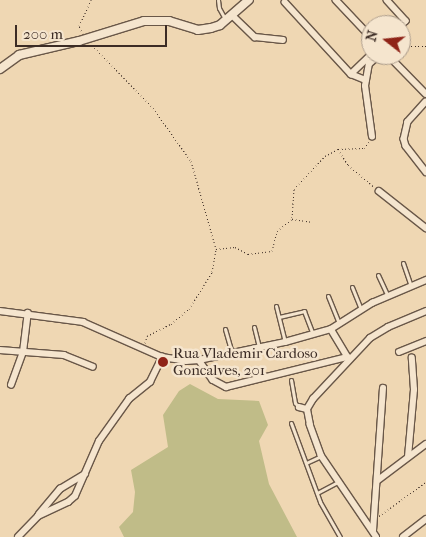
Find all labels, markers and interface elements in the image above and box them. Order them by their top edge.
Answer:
scale bar [18,15,170,47]
north arrow [361,15,411,65]
text: 200 m [23,25,63,43]
text: N [362,29,382,43]
place label: Rua Vlademir Cardoso Goncalves, 201 [173,344,318,379]
marker: Rua Vlademir Cardoso Goncalves, 201 [157,356,169,368]

